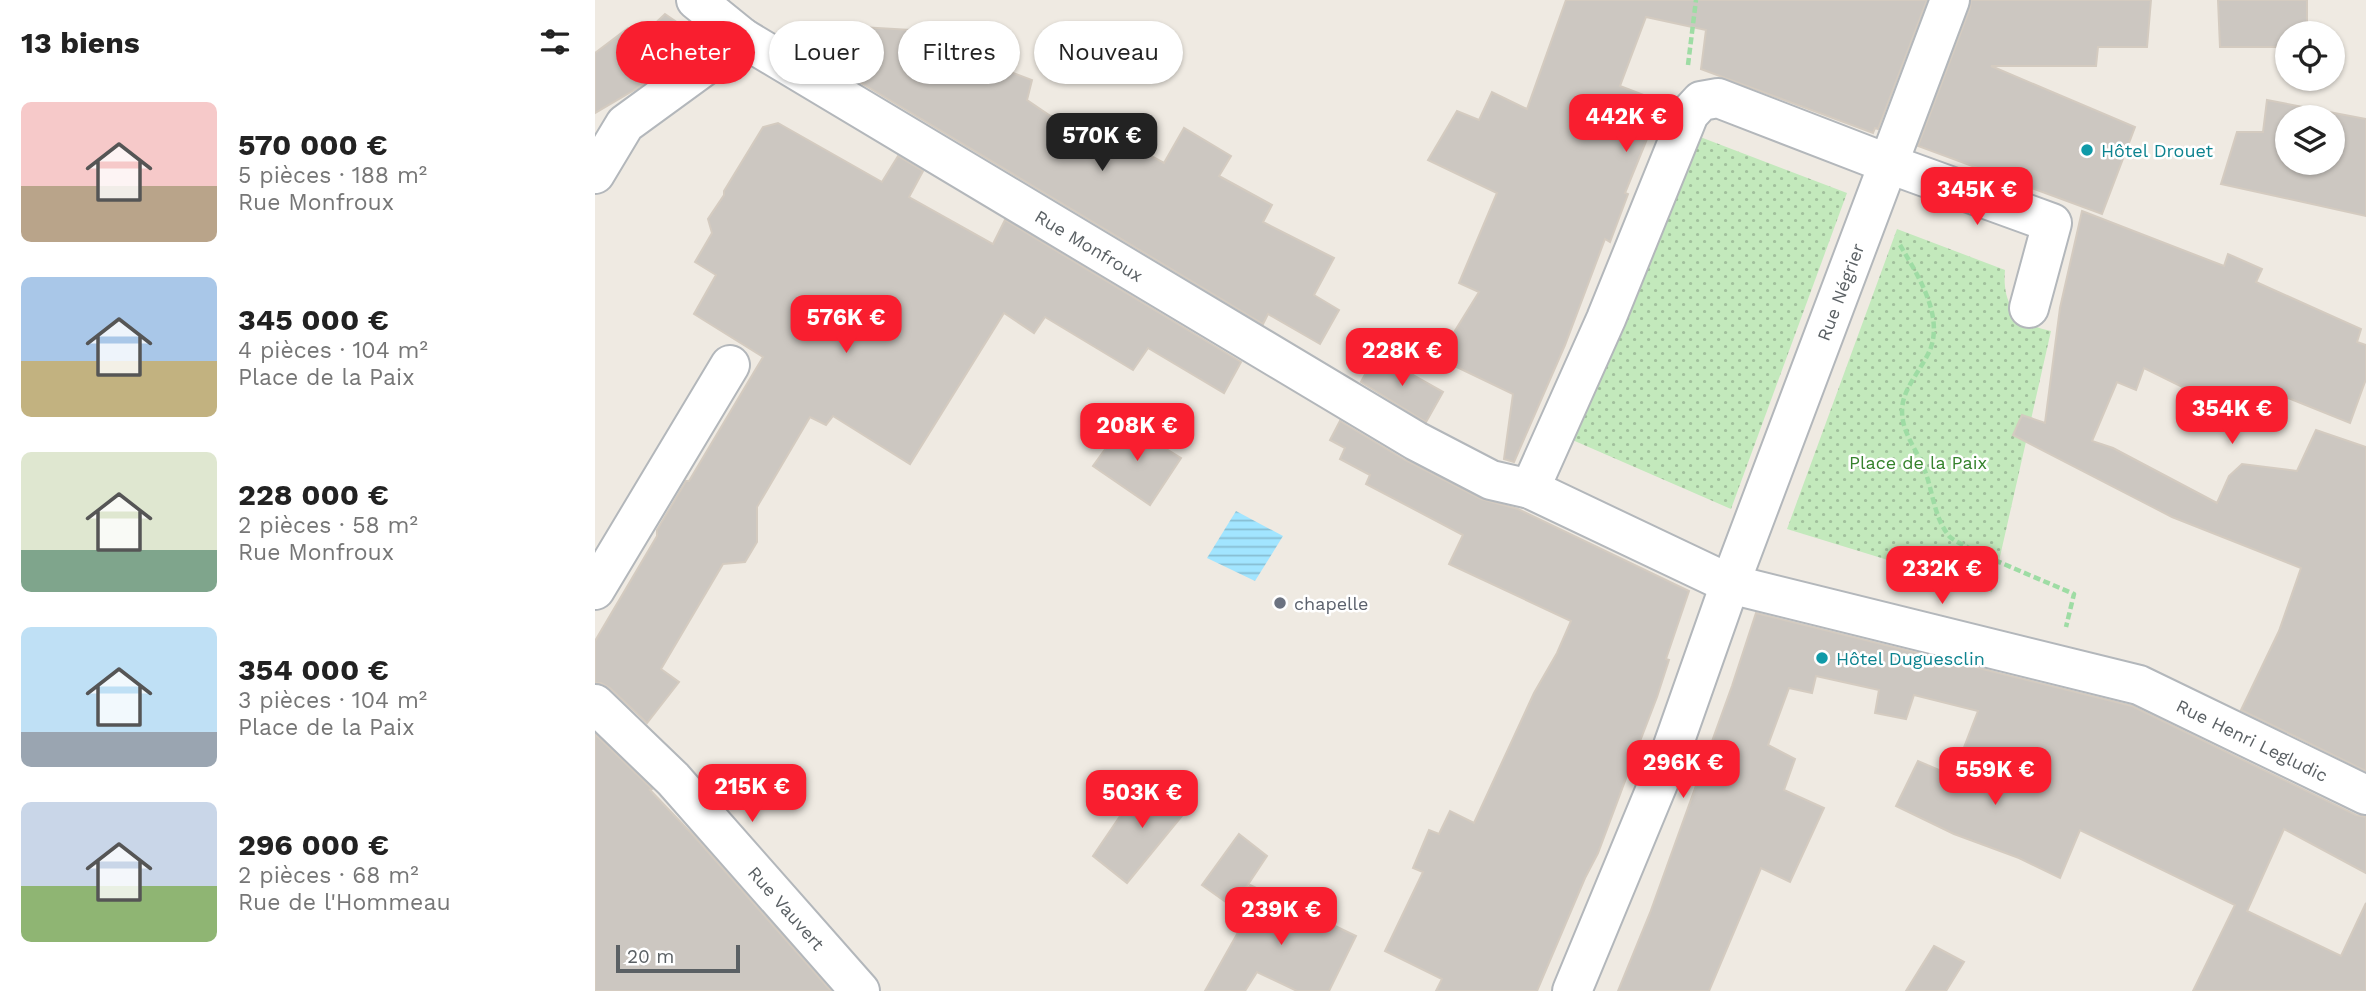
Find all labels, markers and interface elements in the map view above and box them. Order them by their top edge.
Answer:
chip: Acheter [616,21,755,84]
chip: Louer [769,21,884,84]
chip: Filtres [898,21,1020,84]
chip: Nouveau [1034,21,1183,84]
map controls [2275,21,2345,175]
button: locate [2275,21,2345,91]
icon: filters [536,23,574,61]
text: 13 biens [21,25,140,60]
pin: 442K € [1569,94,1683,154]
text: 442K € [1585,103,1667,130]
button: layers [2275,105,2345,175]
pin: 570K € [1045,114,1159,173]
text: 570K € [1062,122,1142,149]
text: 570 000 € [238,127,388,162]
icon: home [77,130,161,214]
place label: Hôtel Drouet [2101,140,2214,161]
marker: Hôtel Drouet [2079,142,2095,158]
text: 5 pièces · 188 m² [238,162,427,189]
pin: 345K € [1920,168,2034,227]
text: 345K € [1937,176,2017,203]
text: Rue Monfroux [238,189,394,216]
street label: Rue Monfroux [1031,205,1147,286]
street label: Rue Négrier [1812,240,1868,343]
pin: 576K € [789,296,903,355]
text: 345 000 € [238,302,389,337]
text: 576K € [807,304,885,331]
icon: home [77,305,161,389]
pin: 228K € [1345,328,1459,388]
text: 4 pièces · 104 m² [238,337,428,364]
text: 228K € [1362,337,1442,364]
text: Place de la Paix [238,364,414,391]
pin: 354K € [2175,386,2289,446]
text: 354K € [2192,395,2272,422]
pin: 208K € [1080,404,1194,463]
text: 208K € [1096,412,1178,439]
park label: Place de la Paix [1849,452,1987,473]
text: 228 000 € [238,477,389,512]
icon: home [77,480,161,564]
text: 2 pièces · 58 m² [238,512,418,539]
text: Rue Monfroux [238,539,394,566]
pin: 232K € [1885,546,1999,606]
text: 232K € [1902,555,1982,582]
place label: chapelle [1294,593,1368,614]
marker: chapelle [1272,595,1288,611]
place label: Hôtel Duguesclin [1836,648,1985,669]
marker: Hôtel Duguesclin [1814,650,1830,666]
text: 354 000 € [238,652,389,687]
icon: home [77,655,161,739]
text: 3 pièces · 104 m² [238,687,427,714]
street label: Rue Henri Legludic [2173,694,2331,785]
text: Place de la Paix [238,714,414,741]
pin: 296K € [1626,740,1740,800]
pin: 559K € [1938,748,2052,807]
text: 296K € [1643,749,1723,776]
text: 559K € [1955,756,2035,783]
pin: 215K € [695,764,809,824]
pin: 503K € [1085,770,1199,830]
text: 215K € [714,773,790,800]
text: 503K € [1102,779,1182,806]
text: 296 000 € [238,827,389,862]
icon: home [77,830,161,914]
text: 2 pièces · 68 m² [238,862,419,889]
street label: Rue Vauvert [744,862,829,954]
pin: 239K € [1224,888,1338,947]
text: Rue de l'Hommeau [238,889,451,916]
text: 239K € [1241,896,1321,923]
scale bar [616,942,740,974]
text: 20 m [627,945,674,968]

